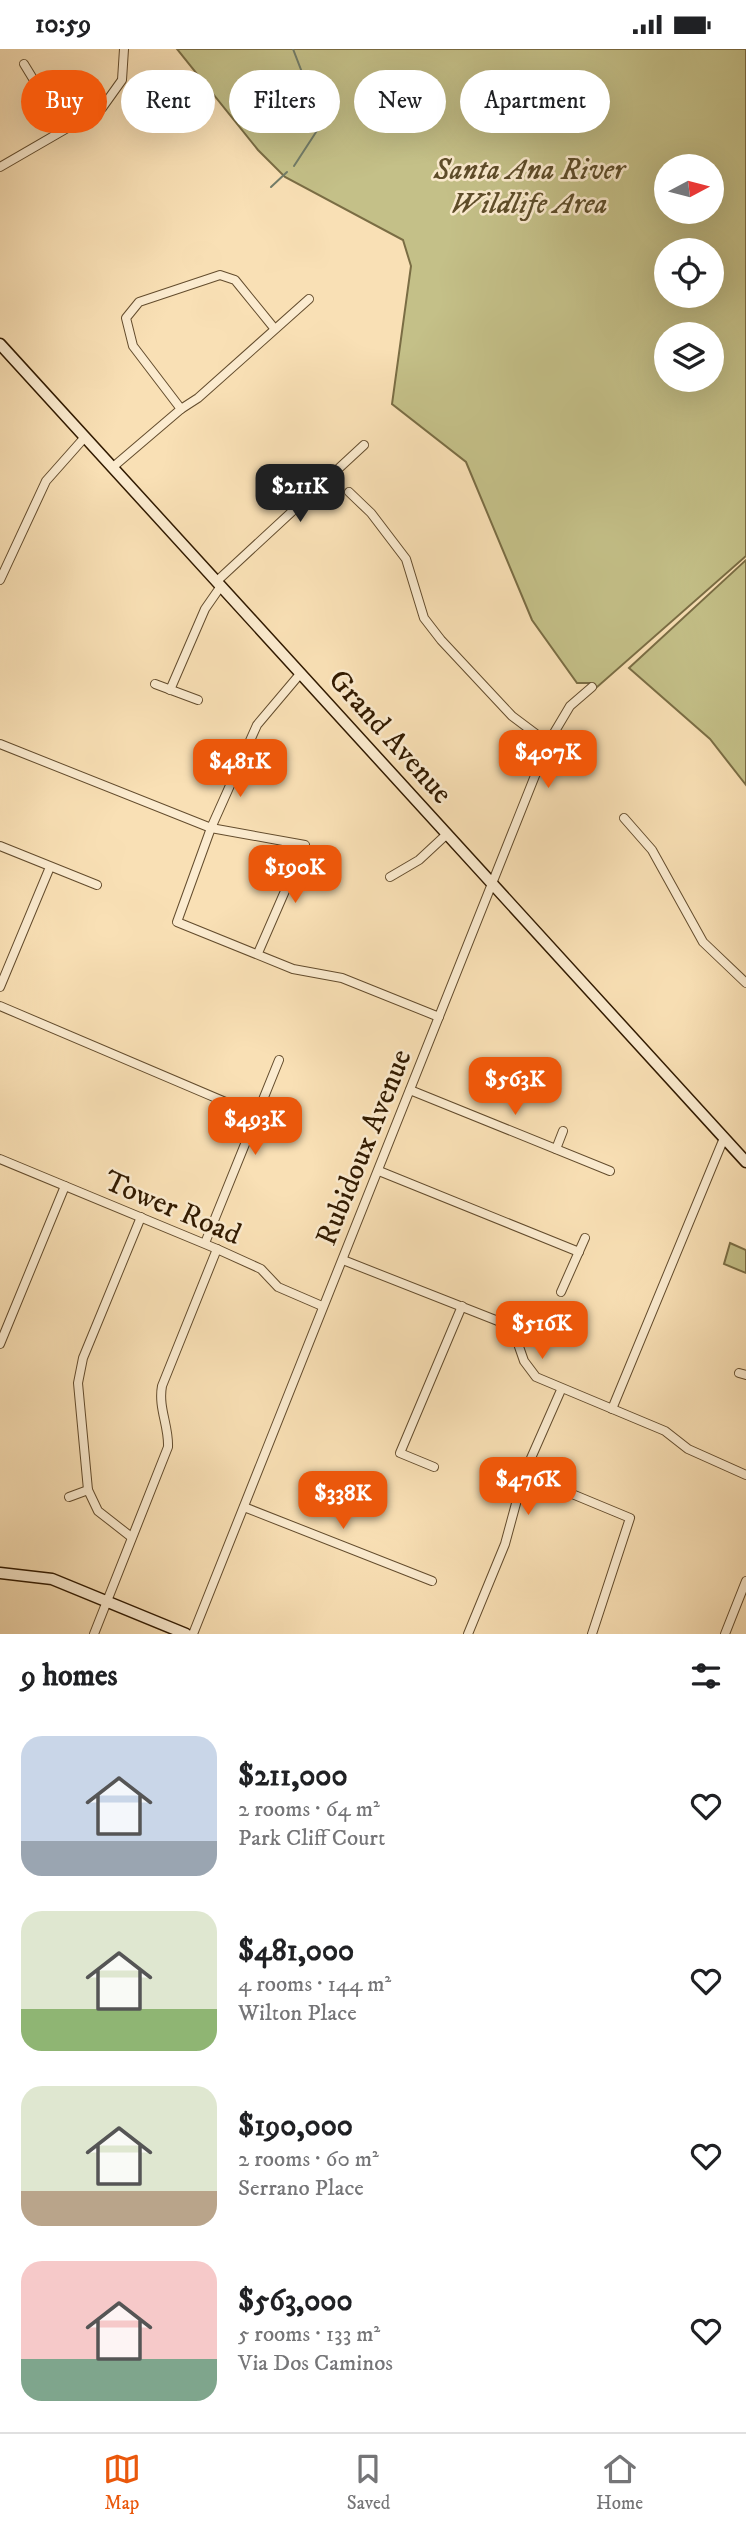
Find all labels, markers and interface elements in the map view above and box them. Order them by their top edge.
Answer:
text: 10:59 [35,8,91,41]
chip: Buy [21,70,107,133]
chip: Rent [121,70,215,133]
chip: Filters [229,70,340,133]
chip: New [354,70,446,133]
chip: Apartment [460,70,610,133]
park label: Santa Ana River Wildlife Area [432,152,627,223]
north arrow [654,154,724,224]
map controls [654,154,724,392]
button: locate [654,238,724,308]
button: layers [654,322,724,392]
pin: $211K [251,465,349,524]
text: $211K [272,472,328,501]
street label: Grand Avenue [320,662,460,812]
pin: $407K [499,731,597,790]
text: $407K [515,738,581,767]
pin: $481K [191,739,289,799]
text: $481K [209,747,271,776]
pin: $190K [246,845,344,905]
text: $190K [265,853,325,882]
street label: Rubidoux Avenue [308,1044,420,1251]
pin: $563K [466,1058,564,1117]
text: $563K [485,1065,545,1094]
pin: $493K [206,1097,304,1157]
text: $493K [224,1105,286,1134]
street label: Tower Road [98,1163,247,1254]
pin: $516K [493,1301,591,1361]
text: $516K [512,1309,572,1338]
pin: $476K [479,1457,577,1517]
text: $476K [495,1465,561,1494]
pin: $338K [294,1471,392,1531]
text: $338K [314,1479,372,1508]
icon: filters [687,1657,725,1695]
text: 9 homes [21,1658,118,1695]
text: $211,000 [238,1758,348,1795]
icon: home [77,1764,161,1848]
icon: heart [687,1787,725,1825]
text: 2 rooms · 64 m² [238,1795,380,1824]
text: Park Cliff Court [238,1824,385,1853]
text: $481,000 [238,1933,354,1970]
icon: home [77,1939,161,2023]
icon: heart [687,1962,725,2000]
text: 4 rooms · 144 m² [238,1970,391,1999]
text: Wilton Place [238,1999,357,2028]
text: $190,000 [238,2108,353,2145]
icon: home [77,2114,161,2198]
icon: heart [687,2137,725,2175]
text: 2 rooms · 60 m² [238,2145,379,2174]
text: Serrano Place [238,2174,364,2203]
text: $563,000 [238,2283,353,2320]
icon: home [77,2289,161,2373]
icon: heart [687,2312,725,2350]
text: 5 rooms · 133 m² [238,2320,380,2349]
text: Via Dos Caminos [238,2349,393,2378]
tab: Map [103,2450,141,2515]
tab: Saved [347,2450,390,2515]
tab: Home [596,2450,643,2515]

